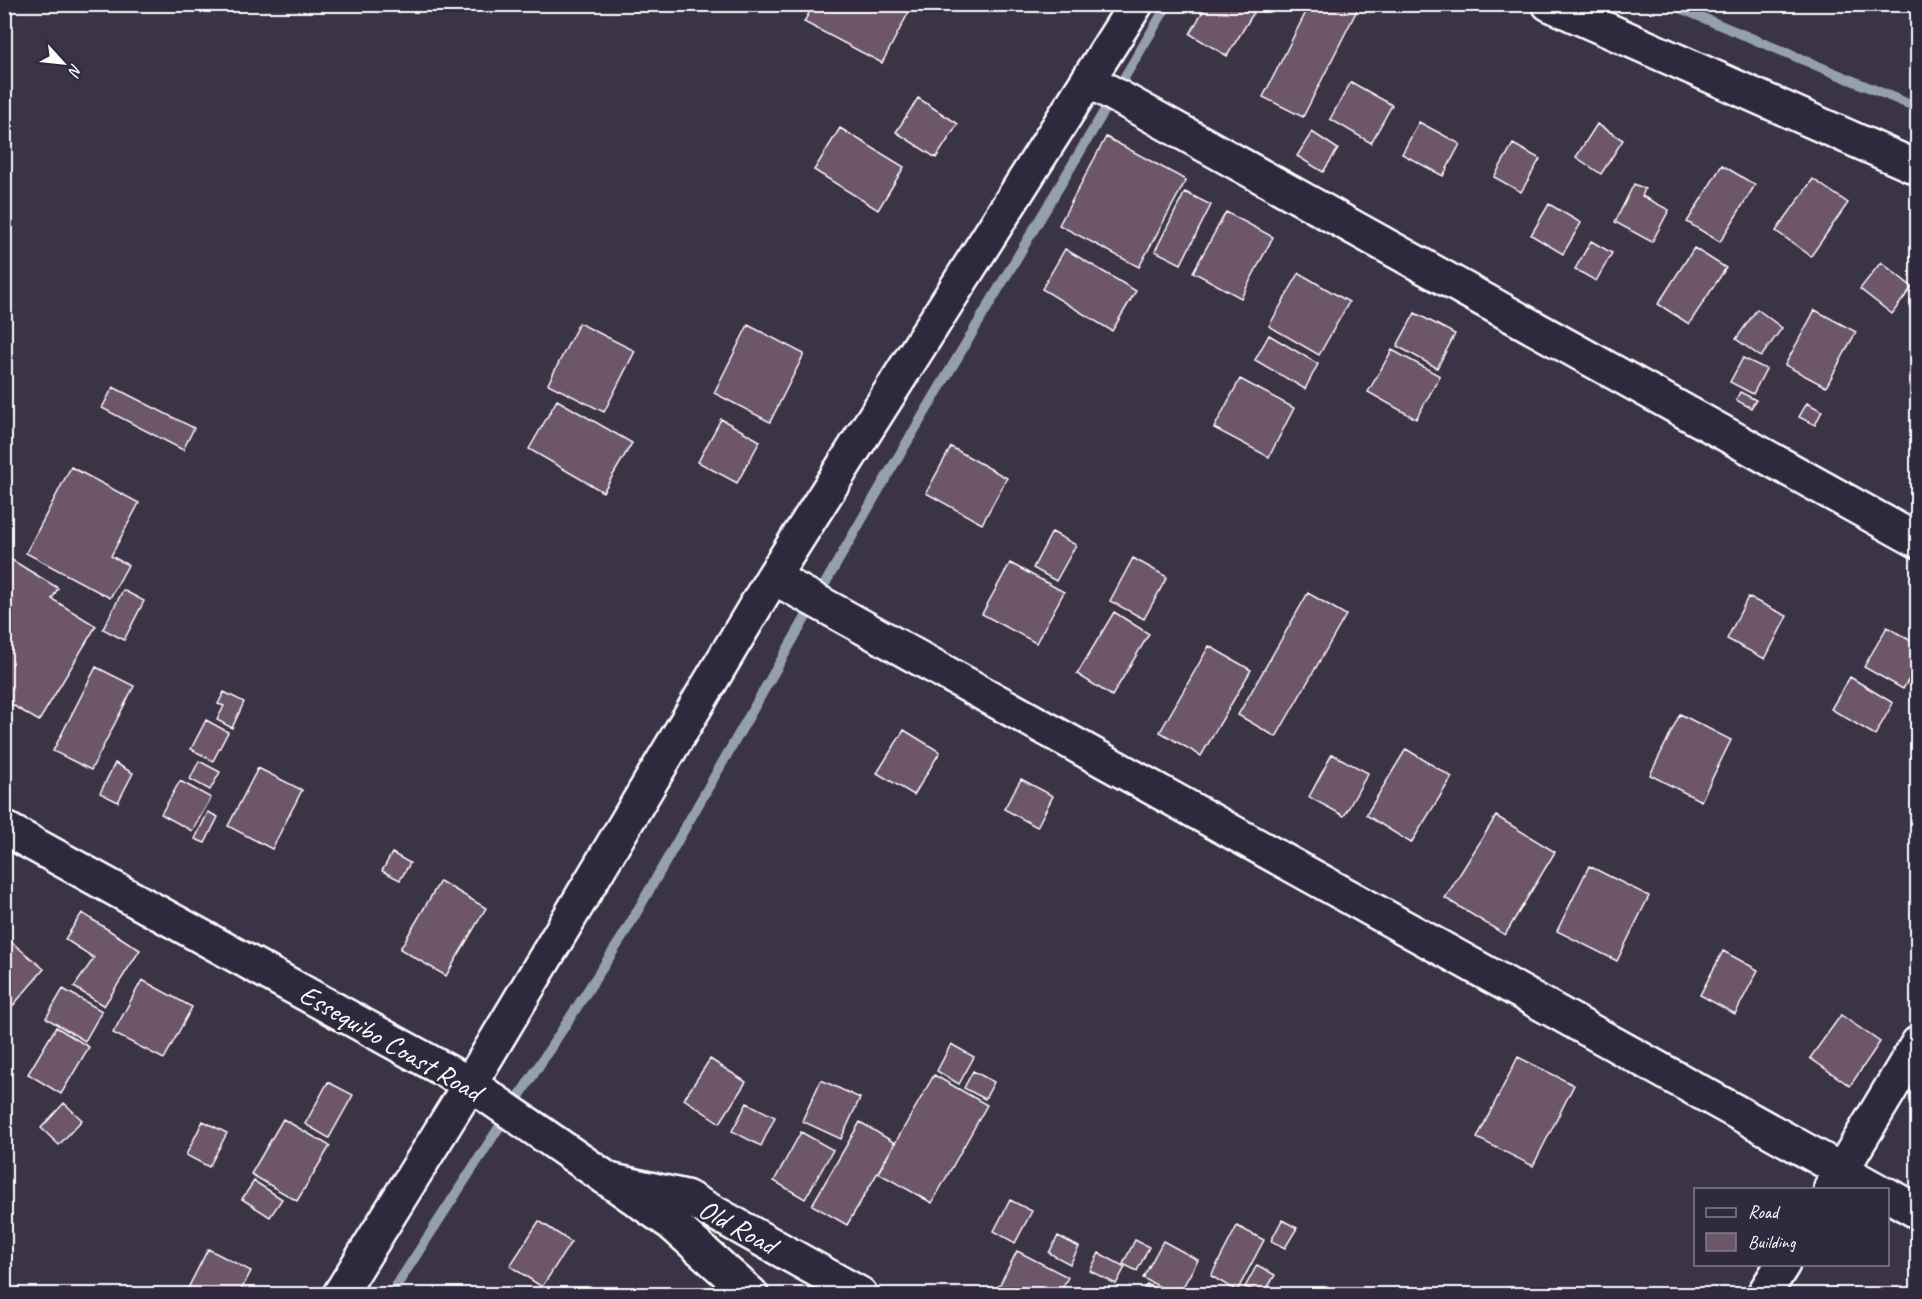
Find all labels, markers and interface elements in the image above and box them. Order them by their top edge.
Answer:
north arrow [33,33,93,93]
text: N [63,60,87,81]
street label: Essequibo Coast Road [294,976,491,1111]
legend [1694,1188,1889,1266]
street label: Old Road [693,1191,786,1264]
text: Road [1748,1201,1781,1223]
text: Building [1748,1231,1797,1253]

